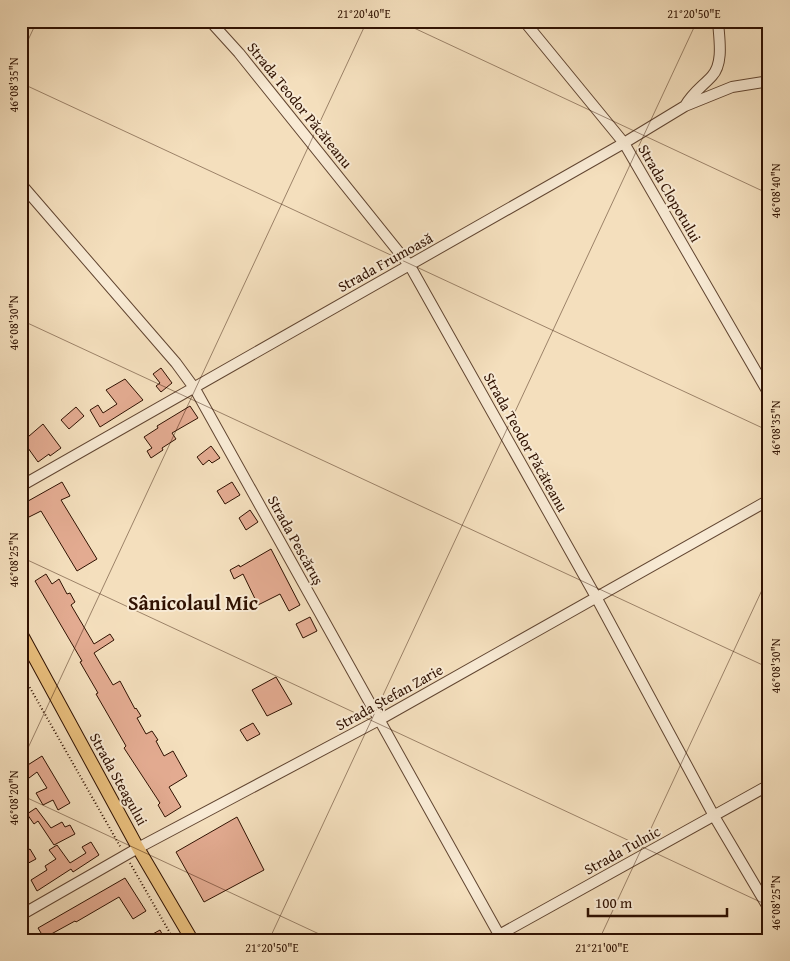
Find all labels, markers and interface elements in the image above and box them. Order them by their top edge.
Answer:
text: 21°20'40"E [337,5,391,22]
text: 21°20'50"E [667,5,721,22]
street label: Strada Teodor Păcăteanu [243,38,358,173]
text: 46°08'35"N [5,57,22,113]
street label: Strada Clopotului [633,140,707,246]
text: 46°08'40"N [767,163,784,219]
street label: Strada Frumoasă [334,227,436,297]
text: 46°08'30"N [5,295,22,351]
street label: Strada Teodor Păcăteanu [479,368,574,516]
text: 46°08'35"N [767,400,784,456]
street label: Strada Pescăruș [263,492,329,589]
text: 46°08'25"N [5,532,22,588]
district label: Sânicolaul Mic [128,588,258,617]
text: 46°08'30"N [767,638,784,694]
street label: Strada Ștefan Zarie [331,659,447,735]
street label: Strada Steagului [85,729,153,829]
text: 46°08'20"N [5,770,22,826]
street label: Strada Tulnic [580,820,664,880]
text: 46°08'25"N [767,875,784,931]
scale bar [588,886,726,918]
text: 100 m [595,892,633,913]
text: 21°20'50"E [245,939,299,956]
text: 21°21'00"E [575,939,629,956]

